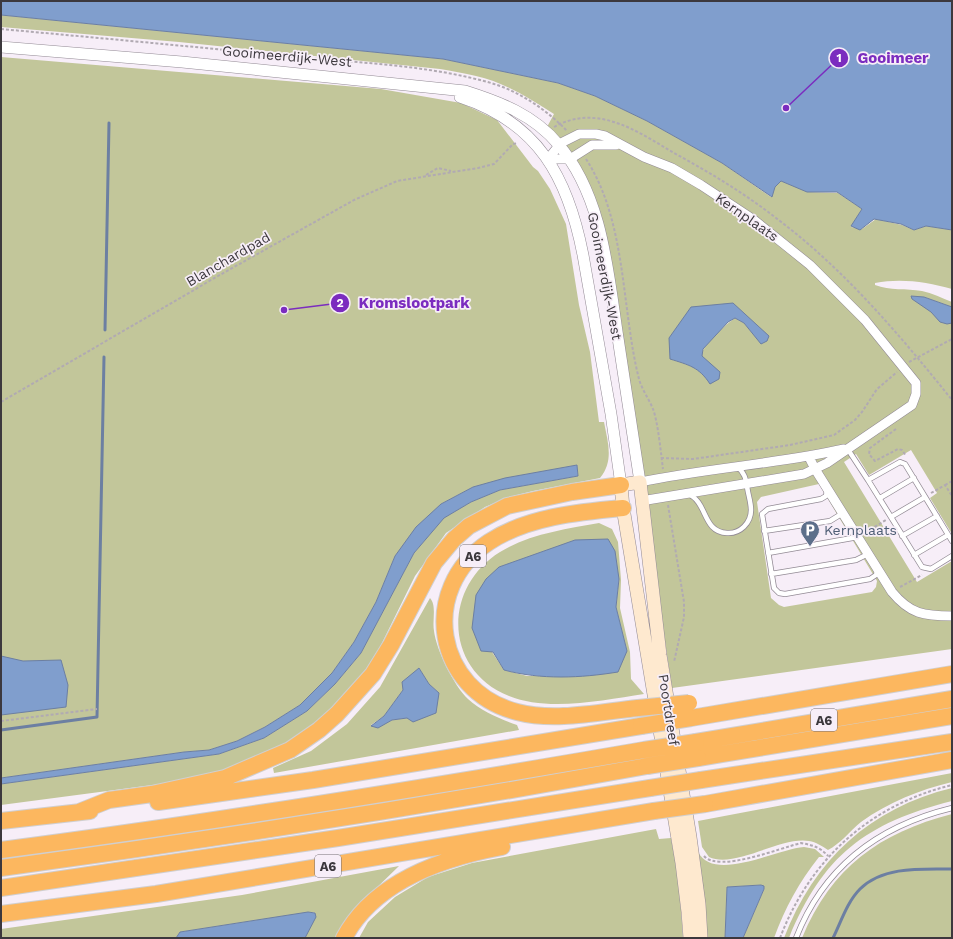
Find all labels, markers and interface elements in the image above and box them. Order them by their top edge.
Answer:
street label: Gooimeerdijk-West [222,42,353,70]
callout: Gooimeer [829,44,936,71]
text: Gooimeer [857,49,929,67]
text: 1 [836,51,842,65]
street label: Kernplaats [713,190,781,244]
street label: Gooimeerdijk-West [585,211,625,341]
street label: Blanchardpad [183,229,273,289]
callout: Kromslootpark [330,290,477,317]
text: Kromslootpark [358,294,470,312]
text: 2 [336,296,344,310]
parking icon: Kernplaats [799,519,821,547]
place label: Kernplaats [824,522,897,538]
road number: A6 [460,545,486,567]
street label: Poortdreef [655,673,683,747]
road number: A6 [811,709,837,731]
road number: A6 [315,855,341,877]

